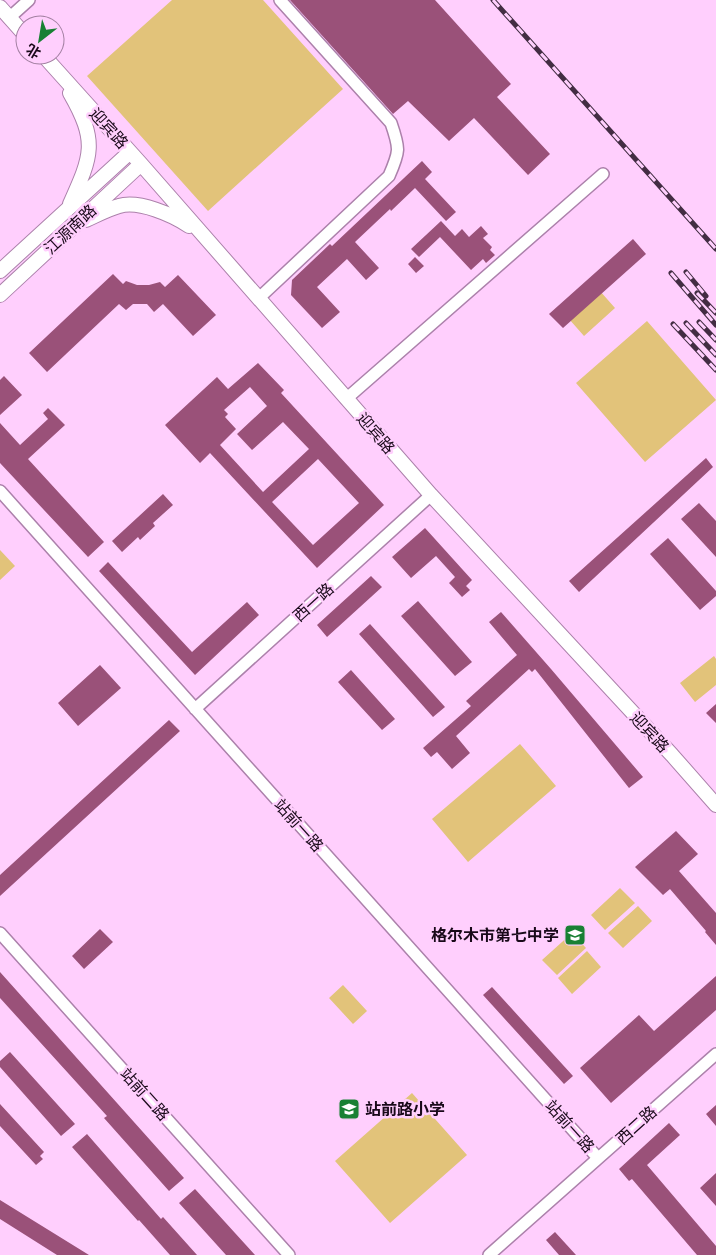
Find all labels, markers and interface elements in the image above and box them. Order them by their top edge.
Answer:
north arrow [15,15,65,65]
text: 北 [23,41,43,62]
street label: 迎宾路 [86,104,132,152]
street label: 江源南路 [40,201,100,257]
street label: 迎宾路 [353,409,399,457]
street label: 西一路 [289,579,337,625]
street label: 迎宾路 [627,708,673,756]
street label: 站前一路 [271,795,327,855]
school or university icon: 格尔木市第七中学 [563,923,587,947]
place label: 格尔木市第七中学 [431,926,559,944]
street label: 站前二路 [117,1064,173,1124]
street label: 站前一路 [542,1096,598,1156]
school or university icon: 站前路小学 [337,1097,361,1121]
place label: 站前路小学 [365,1100,445,1118]
street label: 西二路 [612,1102,660,1148]

